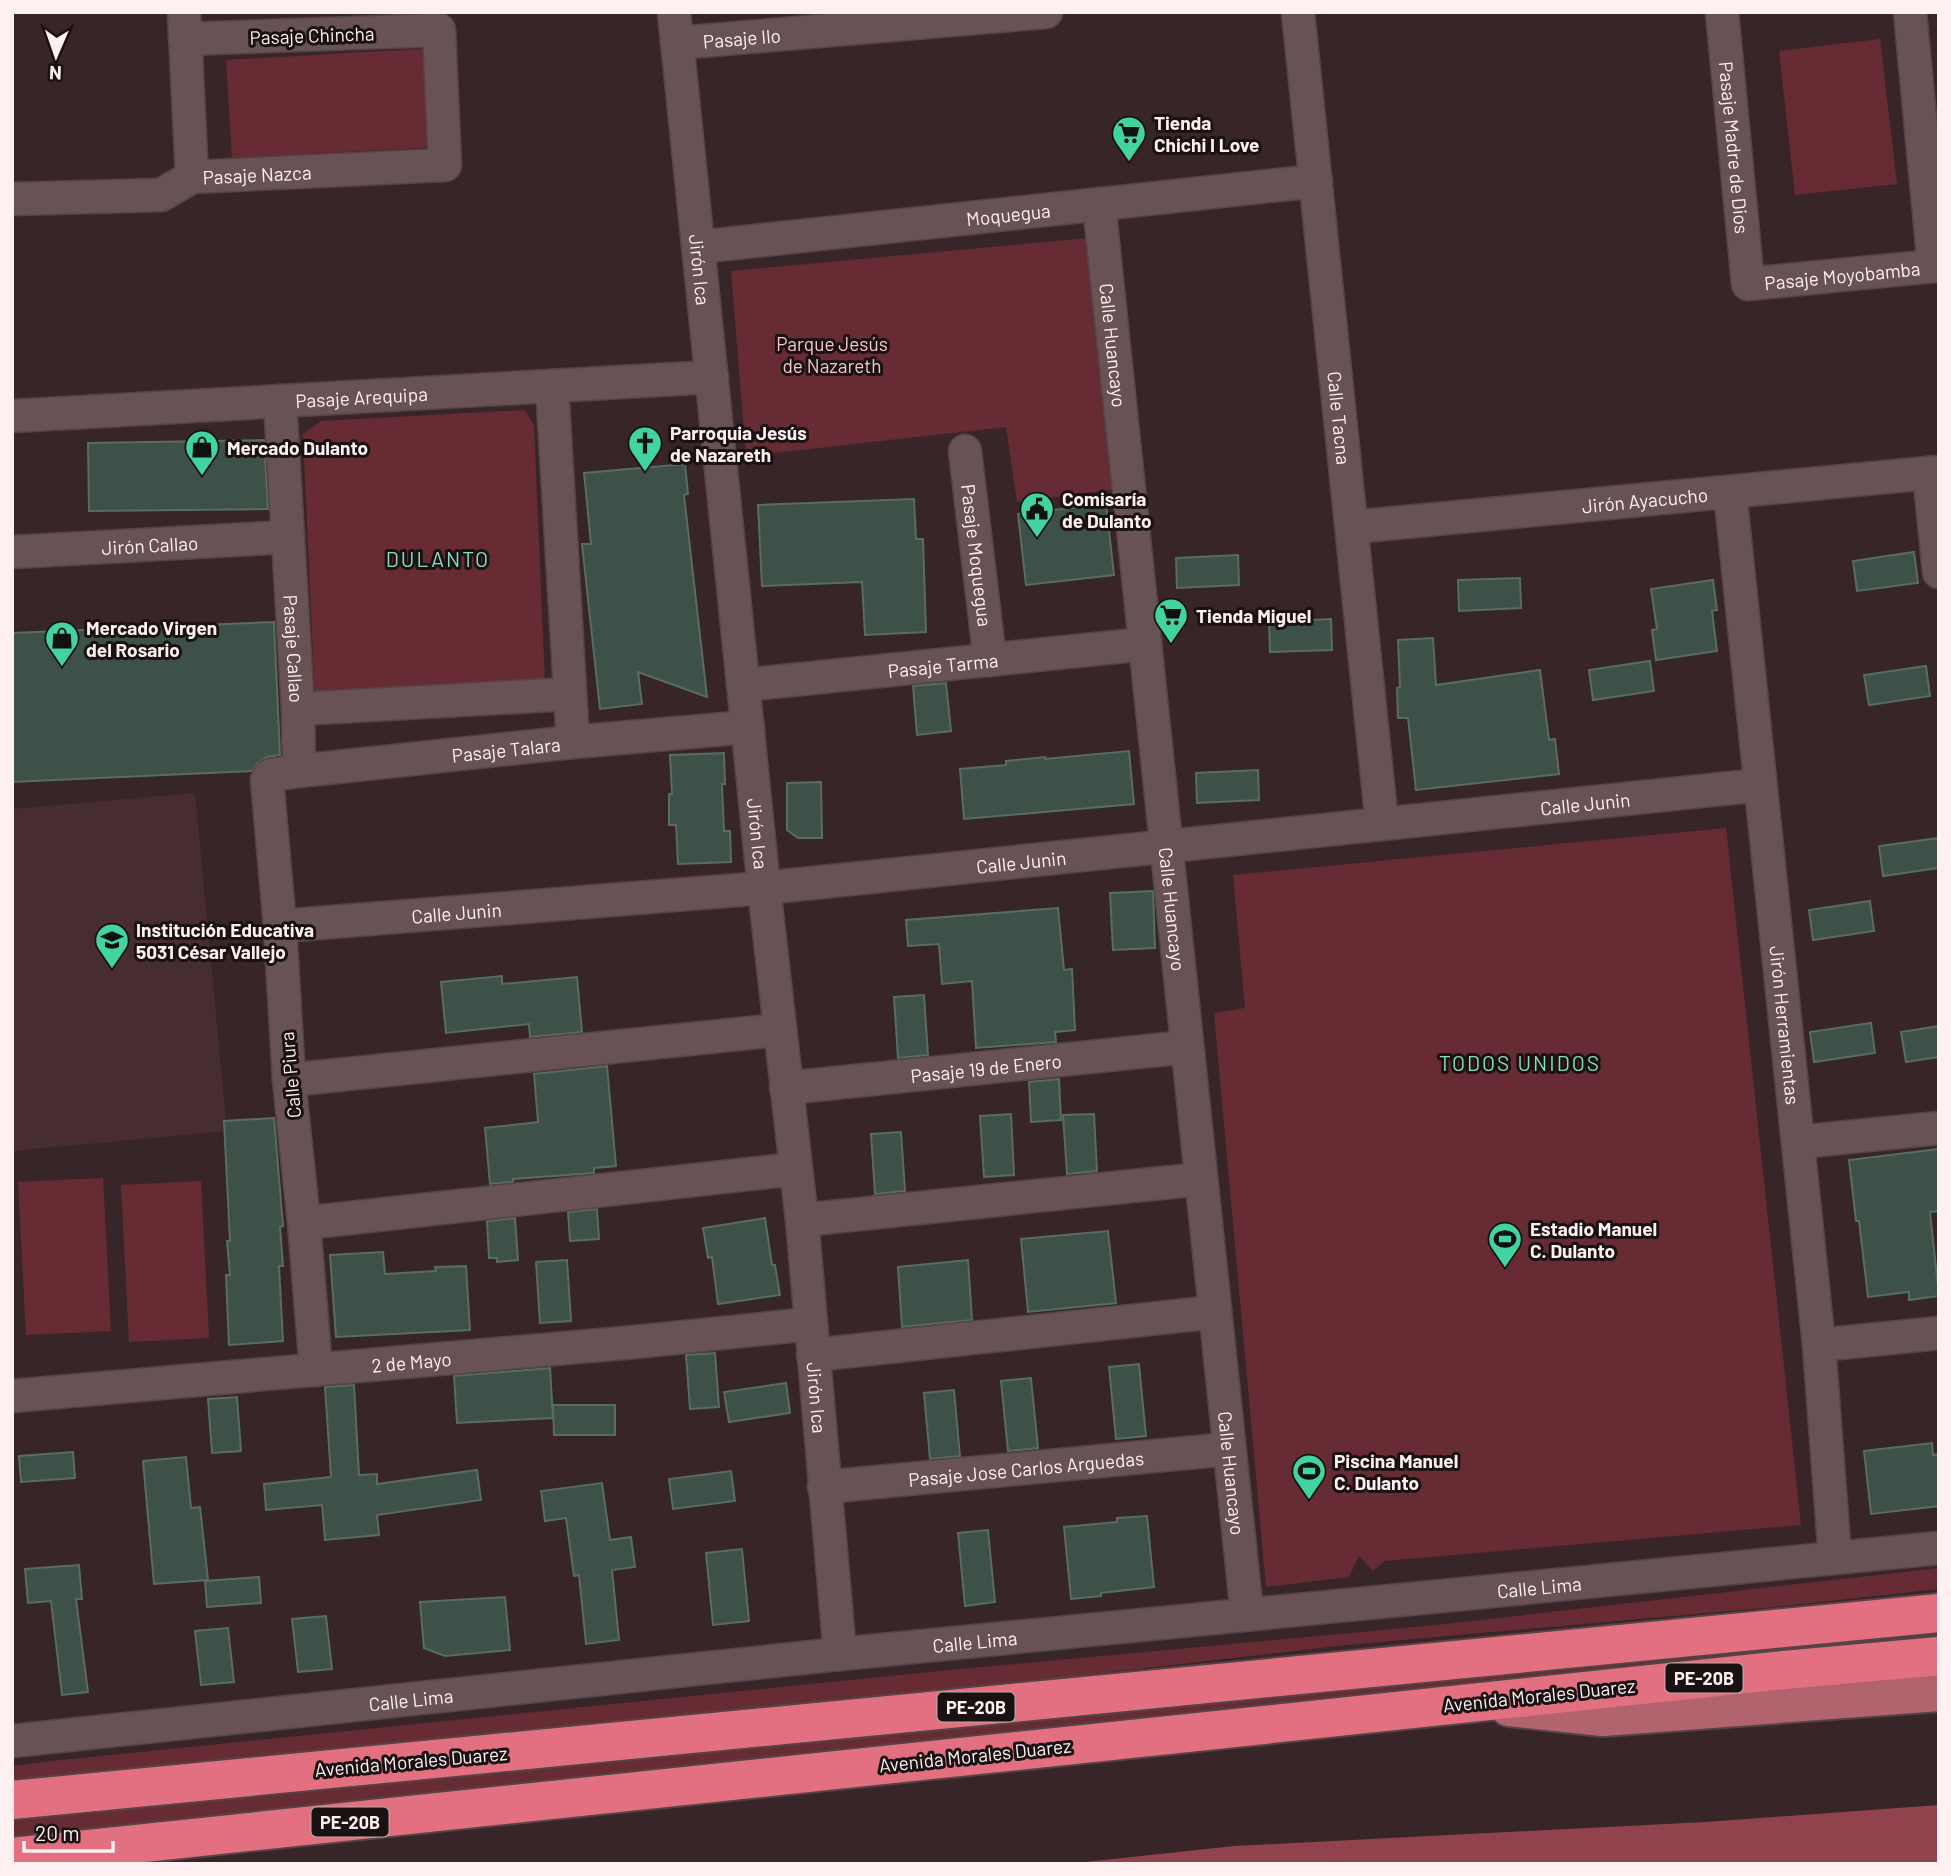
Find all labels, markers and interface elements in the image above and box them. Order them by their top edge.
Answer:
north arrow [21,21,91,91]
street label: Pasaje Chincha [249,21,375,49]
street label: Pasaje Ilo [702,23,782,52]
street label: Pasaje Madre de Dios [1715,60,1755,235]
text: N [49,62,62,85]
place label: Tienda Chichi I Love [1154,111,1259,156]
supermarket icon: Tienda Chichi I Love [1110,114,1148,163]
street label: Pasaje Nazca [202,160,312,188]
street label: Moquegua [965,198,1052,230]
street label: Jirón Ica [685,233,716,306]
street label: Pasaje Moyobamba [1763,256,1921,294]
street label: Calle Huancayo [1096,282,1132,408]
park label: Parque Jesús de Nazareth [776,332,888,377]
street label: Calle Tacna [1324,370,1356,466]
street label: Pasaje Arequipa [295,381,428,412]
place label: Parroquia Jesús de Nazareth [670,421,807,466]
church icon: Parroquia Jesús de Nazareth [626,424,664,473]
shop icon: Mercado Dulanto [183,428,221,477]
place label: Mercado Dulanto [227,436,368,459]
street label: Jirón Ayacucho [1581,482,1709,517]
street label: Pasaje Moquegua [958,483,997,628]
place label: Comisaría de Dulanto [1062,487,1152,532]
public building icon: Comisaría de Dulanto [1018,490,1056,539]
street label: Jirón Callao [101,530,199,559]
district label: DULANTO [386,546,490,571]
street label: Pasaje Callao [280,594,309,703]
supermarket icon: Tienda Miguel [1152,596,1190,645]
place label: Tienda Miguel [1196,604,1312,627]
place label: Mercado Virgen del Rosario [86,616,217,661]
shop icon: Mercado Virgen del Rosario [43,619,81,668]
street label: Pasaje Tarma [887,648,999,682]
street label: Pasaje Talara [450,732,562,766]
street label: Calle Junin [1539,787,1631,819]
street label: Jirón Ica [743,797,774,870]
street label: Calle Junin [975,845,1067,877]
street label: Calle Huancayo [1155,846,1191,972]
street label: Calle Junin [411,897,502,927]
place label: Institución Educativa 5031 César Vallejo [136,918,314,963]
school or university icon: Institución Educativa 5031 César Vallejo [93,921,131,970]
street label: Jirón Herramientas [1766,944,1805,1106]
street label: Calle Piura [275,1031,305,1119]
street label: Pasaje 19 de Enero [909,1048,1063,1087]
district label: TODOS UNIDOS [1439,1050,1601,1075]
place label: Estadio Manuel C. Dulanto [1530,1217,1657,1262]
sports icon: Estadio Manuel C. Dulanto [1486,1220,1524,1269]
street label: 2 de Mayo [370,1346,453,1376]
street label: Jirón Ica [803,1361,832,1434]
street label: Calle Huancayo [1214,1410,1250,1536]
street label: Pasaje Jose Carlos Arguedas [907,1446,1145,1491]
place label: Piscina Manuel C. Dulanto [1334,1449,1458,1494]
sports icon: Piscina Manuel C. Dulanto [1290,1452,1328,1501]
street label: Calle Lima [1496,1571,1583,1602]
street label: Calle Lima [931,1625,1018,1657]
road number: PE-20B [1666,1664,1742,1693]
street label: Avenida Morales Duarez [1442,1673,1636,1717]
street label: Calle Lima [367,1683,454,1715]
road number: PE-20B [937,1692,1014,1722]
street label: Avenida Morales Duarez [878,1733,1072,1777]
street label: Avenida Morales Duarez [314,1741,508,1781]
road number: PE-20B [312,1808,388,1836]
scale bar [24,1810,114,1854]
text: 20 m [35,1820,80,1845]

